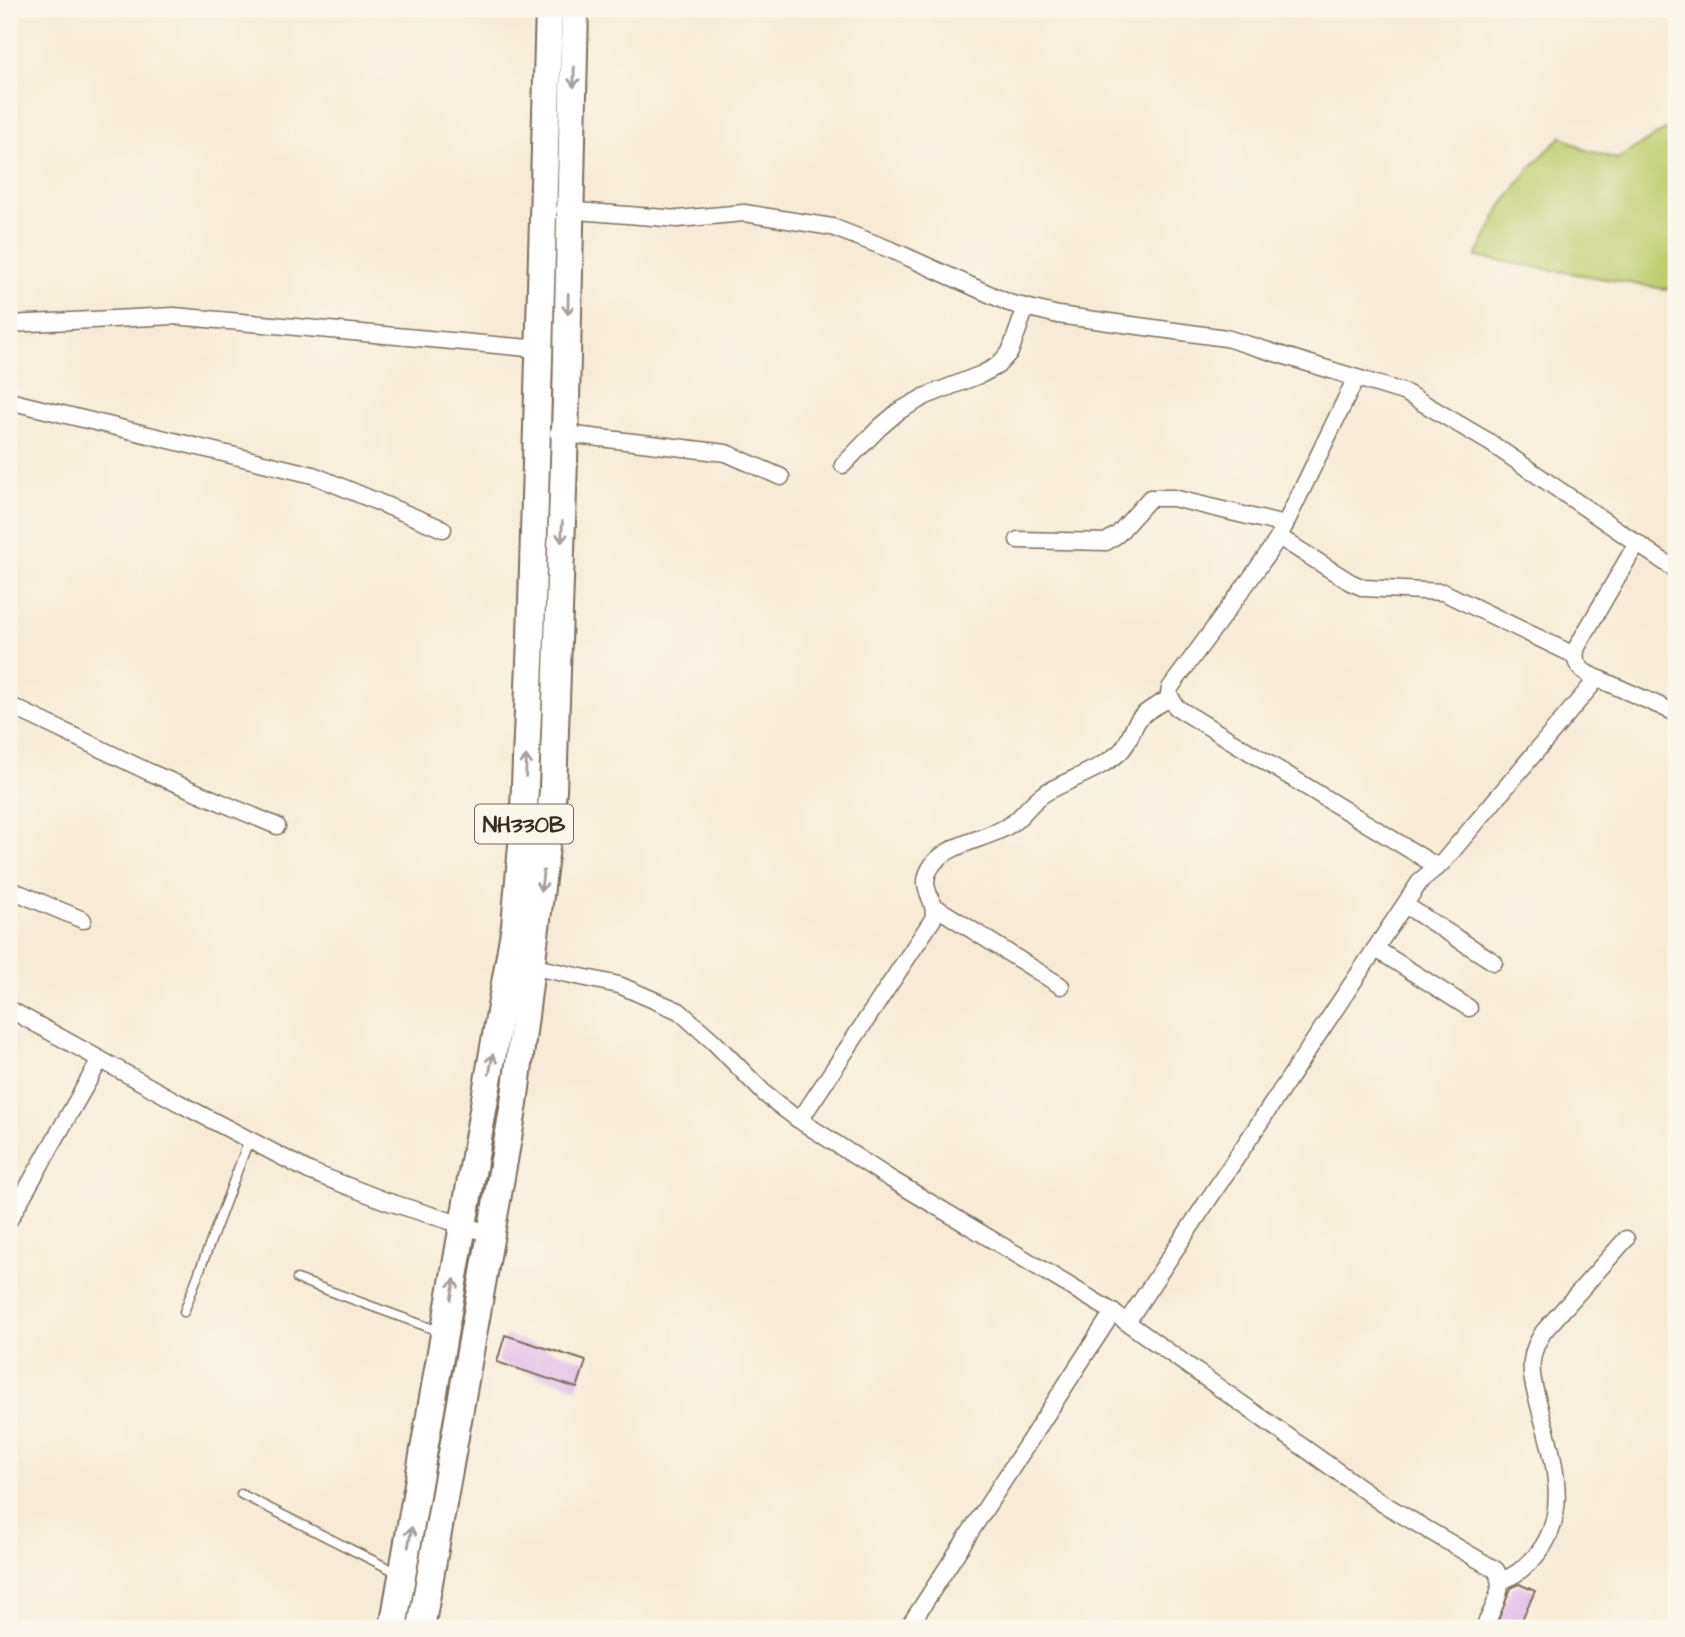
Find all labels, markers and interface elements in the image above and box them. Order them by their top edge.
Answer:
one-way arrow [567,65,580,88]
one-way arrow [562,293,575,316]
one-way arrow [555,520,568,543]
one-way arrow [520,755,533,778]
road number: NH330B [475,804,573,844]
one-way arrow [535,869,548,892]
one-way arrow [485,1054,498,1076]
one-way arrow [446,1278,460,1301]
one-way arrow [404,1526,417,1549]

